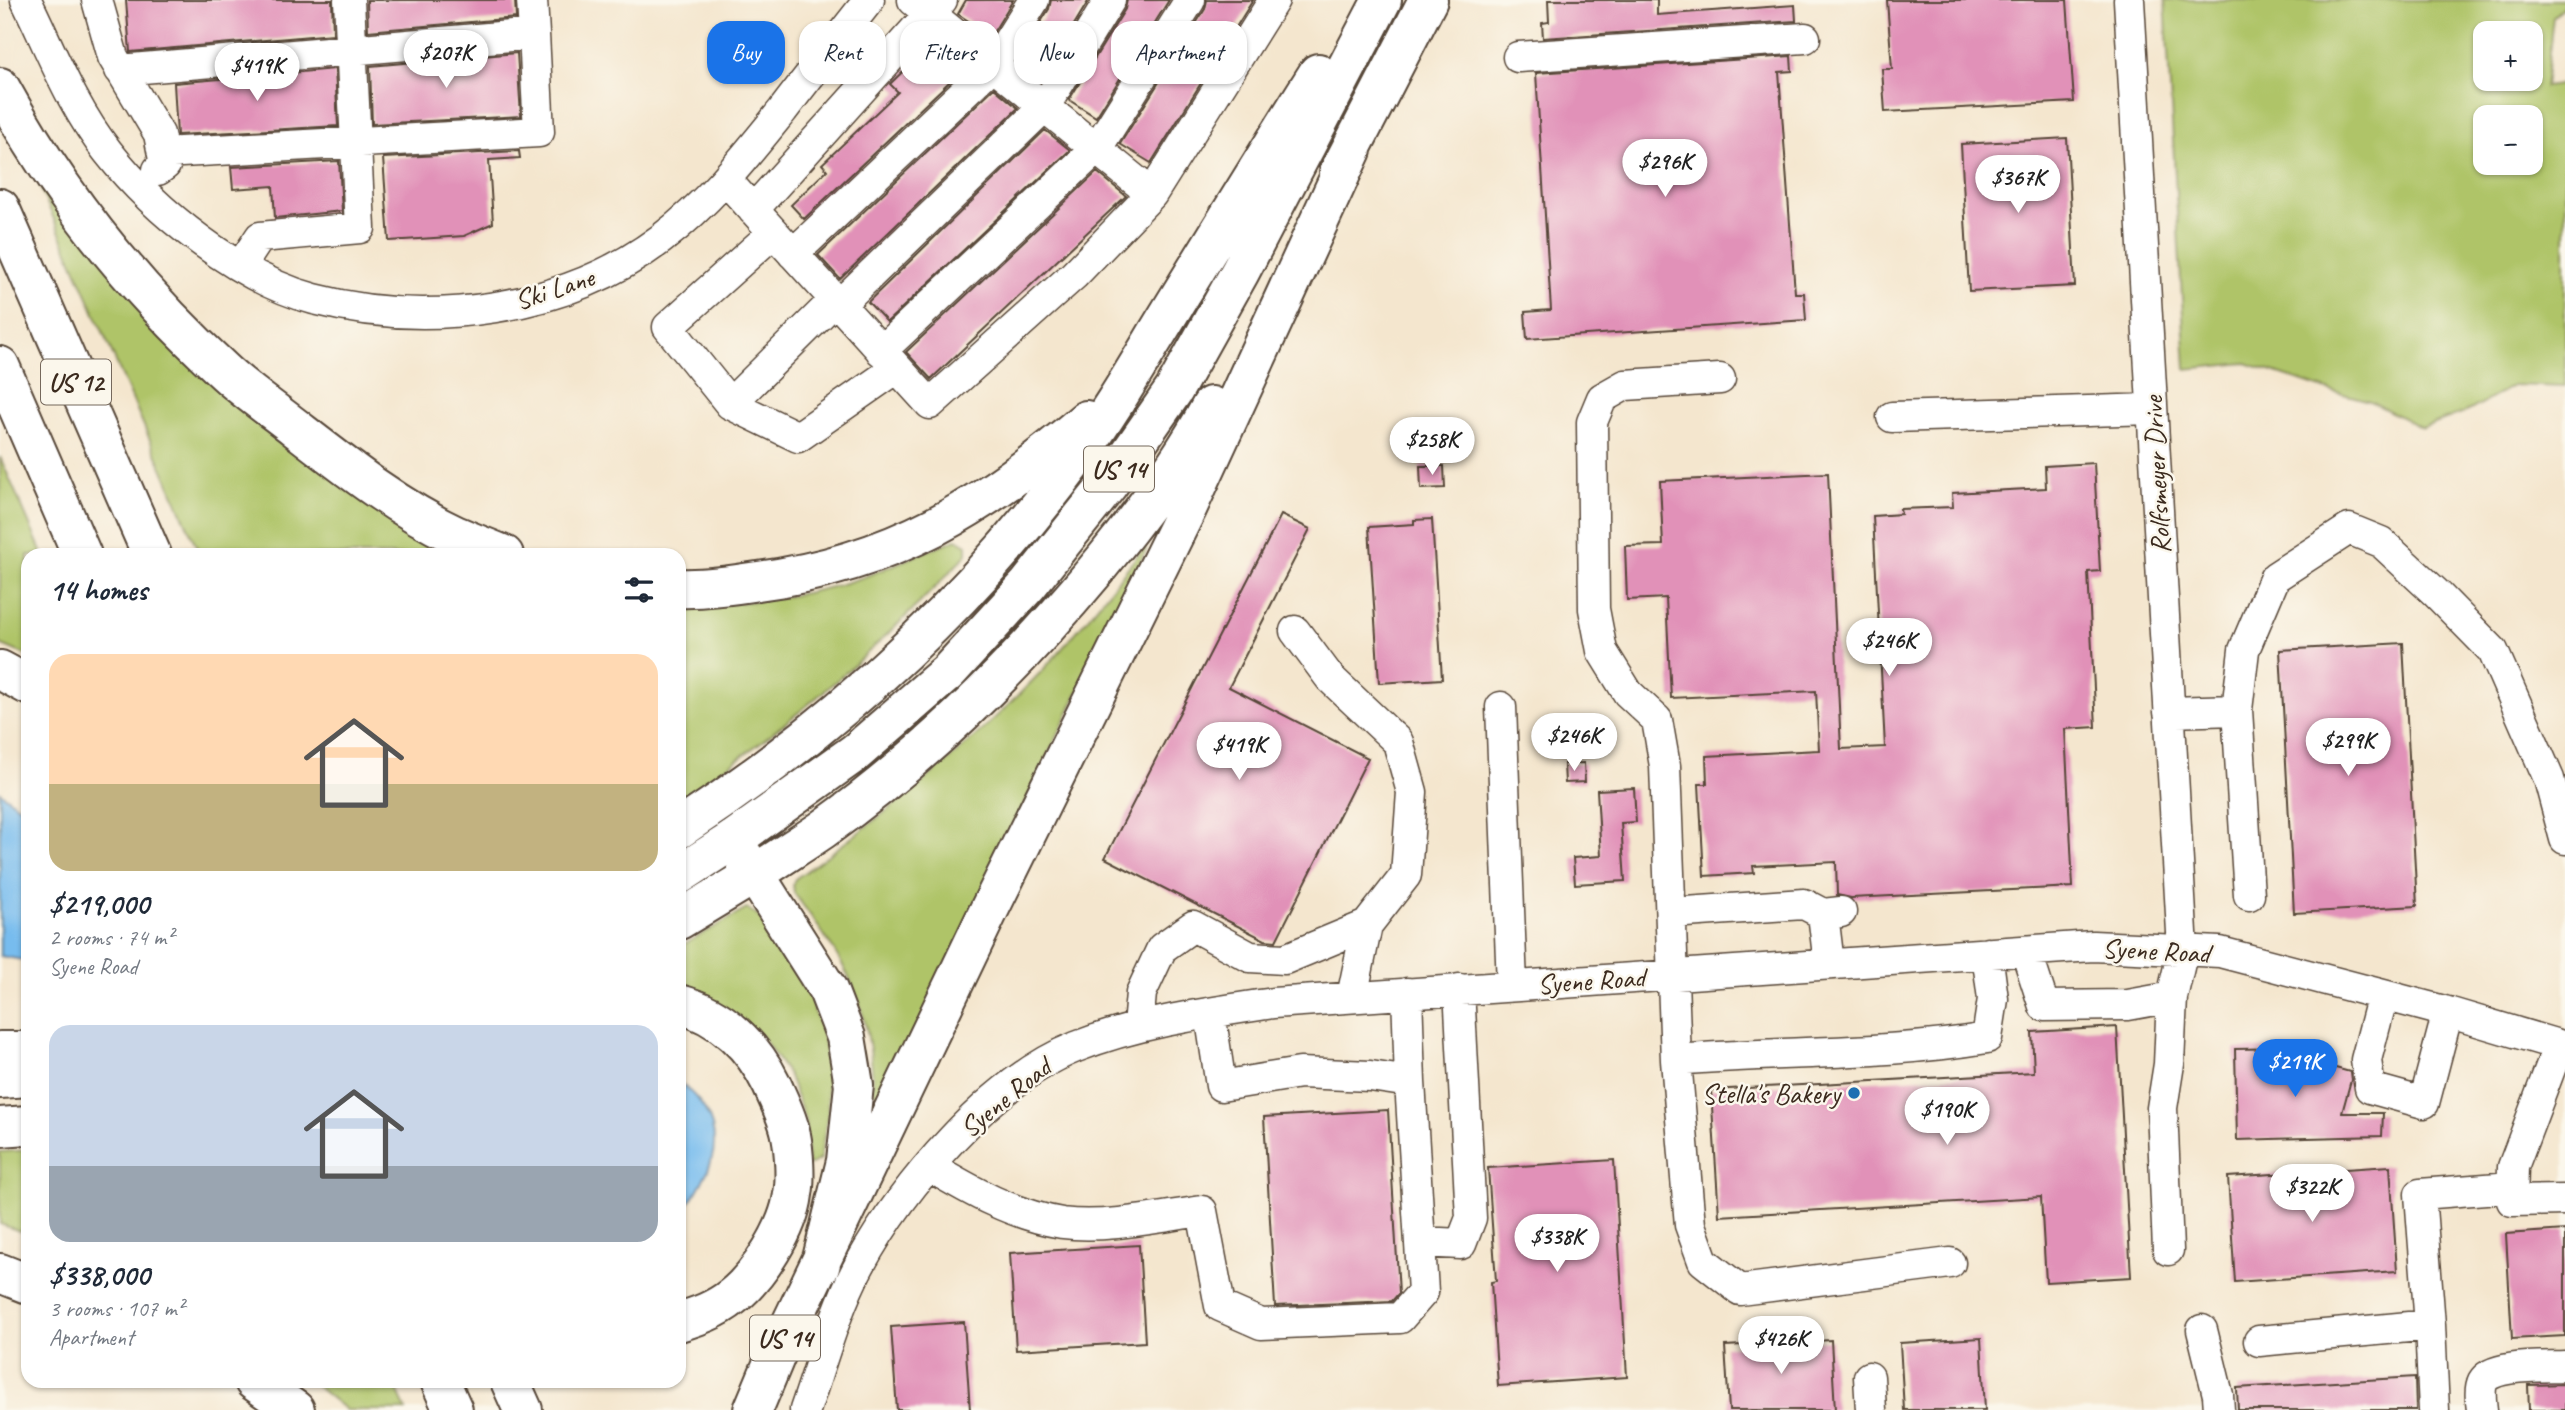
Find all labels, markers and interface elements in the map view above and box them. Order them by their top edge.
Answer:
chip: Buy [707,21,785,84]
chip: Rent [799,21,886,84]
chip: Filters [900,21,1000,84]
chip: New [1014,21,1097,84]
chip: Apartment [1111,21,1247,84]
map controls [2473,21,2543,175]
button: + [2473,21,2543,91]
pin: $207K [397,31,495,90]
text: $207K [420,38,473,67]
pin: $419K [208,43,306,103]
text: $419K [231,51,283,80]
button: − [2473,105,2543,175]
pin: $296K [1616,140,1714,199]
text: $296K [1638,147,1692,176]
pin: $367K [1969,156,2067,215]
text: $367K [1991,163,2045,192]
street label: Ski Lane [510,259,600,318]
road number: US 12 [41,360,111,404]
street label: Rolfsmeyer Drive [2135,393,2178,555]
pin: $258K [1383,418,1481,477]
text: $258K [1406,425,1458,454]
road number: US 14 [1084,446,1154,491]
text: 14 homes [49,571,147,609]
icon: filters [620,571,658,609]
pin: $246K [1840,618,1938,678]
text: $246K [1862,626,1916,655]
icon: home [291,700,417,826]
pin: $246K [1525,714,1623,773]
pin: $299K [2299,718,2397,778]
text: $246K [1547,721,1601,750]
pin: $419K [1190,722,1288,782]
text: $299K [2322,726,2374,755]
text: $419K [1213,730,1265,759]
text: $219,000 [49,885,149,923]
text: 2 rooms · 74 m² [49,923,173,952]
street label: Syene Road [2101,930,2215,971]
text: Syene Road [49,952,137,981]
street label: Syene Road [1536,959,1650,1002]
pin: $219K [2246,1040,2344,1099]
street label: Syene Road [952,1047,1061,1145]
text: $219K [2269,1047,2321,1076]
icon: home [291,1071,417,1197]
place label: Stella's Bakery [1701,1076,1842,1111]
marker: Stella's Bakery [1846,1085,1862,1101]
pin: $190K [1898,1088,1996,1147]
text: $190K [1921,1095,1973,1124]
pin: $322K [2263,1164,2361,1224]
text: $322K [2285,1172,2339,1201]
pin: $338K [1508,1214,1606,1274]
text: $338K [1530,1222,1584,1251]
text: $338,000 [49,1256,149,1294]
text: 3 rooms · 107 m² [49,1294,184,1323]
road number: US 14 [750,1316,820,1360]
pin: $426K [1732,1316,1830,1376]
text: Apartment [49,1323,134,1352]
text: $426K [1754,1324,1808,1353]

